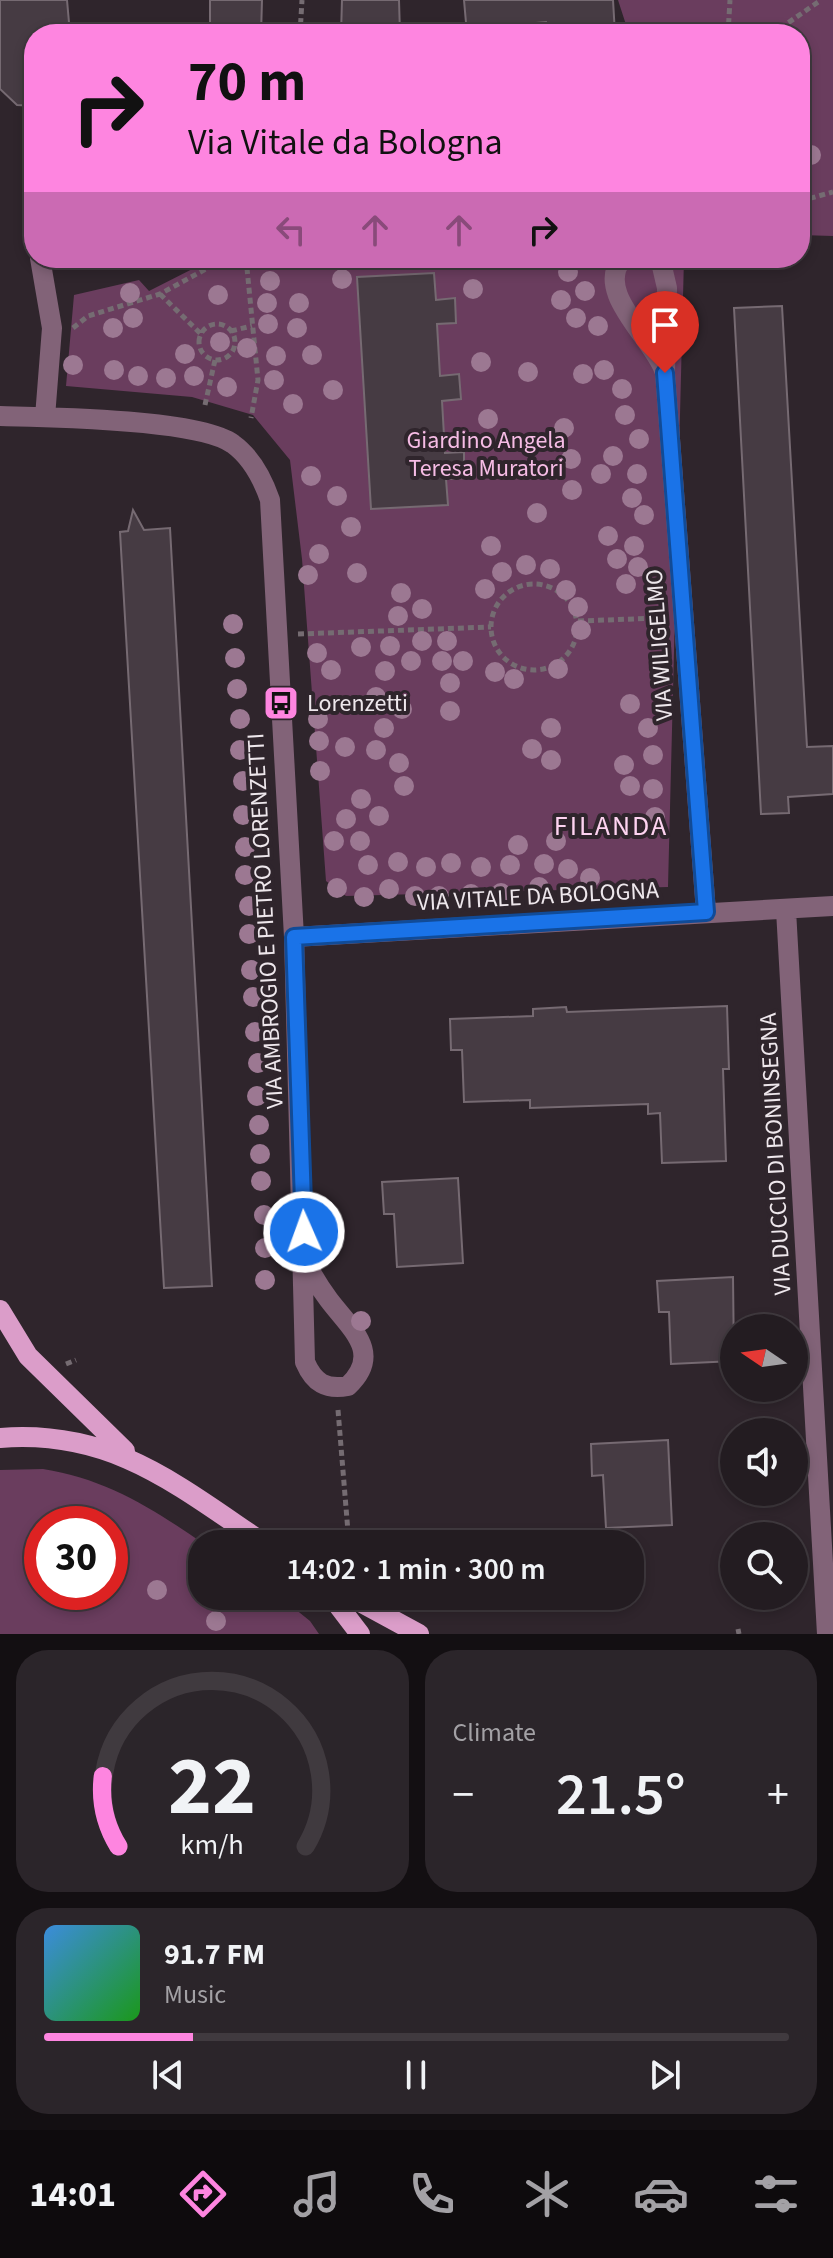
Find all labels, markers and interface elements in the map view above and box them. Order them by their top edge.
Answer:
text: 70 m [188,43,306,122]
icon: right [56,56,160,160]
text: Via Vitale da Bologna [188,117,503,168]
icon: left [269,208,313,252]
icon: ahead [353,208,397,252]
icon: ahead [437,208,481,252]
icon: right [521,208,565,252]
pin [631,291,699,373]
icon: arrive [643,303,687,347]
park label: Giardino Angela Teresa Muratori [406,423,566,486]
street label: VIA WILIGELMO [637,568,682,722]
bus stop icon: Lorenzetti [262,684,300,722]
place label: Lorenzetti [307,686,408,721]
street label: VIA AMBROGIO E PIETRO LORENZETTI [238,732,293,1110]
district label: FILANDA [554,806,668,846]
street label: VIA VITALE DA BOLOGNA [416,873,660,920]
street label: VIA DUCCIO DI BONINSEGNA [751,1012,800,1296]
position arrow [262,1190,346,1274]
north arrow [720,1314,808,1402]
map controls [720,1314,808,1610]
button: sound [720,1418,808,1506]
speed limit sign: 30 [24,1506,128,1610]
button: search [720,1522,808,1610]
text: 14:02 · 1 min · 300 m [286,1548,546,1591]
text: Climate [453,1714,536,1751]
text: 22 [168,1728,256,1846]
text: 21.5° [556,1753,686,1838]
text: − [453,1764,474,1827]
text: + [767,1764,789,1827]
text: km/h [181,1825,244,1865]
text: 91.7 FM [164,1933,265,1976]
text: Music [164,1976,226,2013]
icon: previous [146,2053,190,2097]
icon: pause [394,2053,438,2097]
icon: next [643,2053,687,2097]
icon: directions [175,2166,231,2222]
icon: music [289,2166,345,2222]
icon: phone [404,2166,460,2222]
icon: climate [519,2166,575,2222]
icon: car [633,2166,689,2222]
icon: filters [748,2166,804,2222]
text: 14:01 [29,2169,116,2220]

